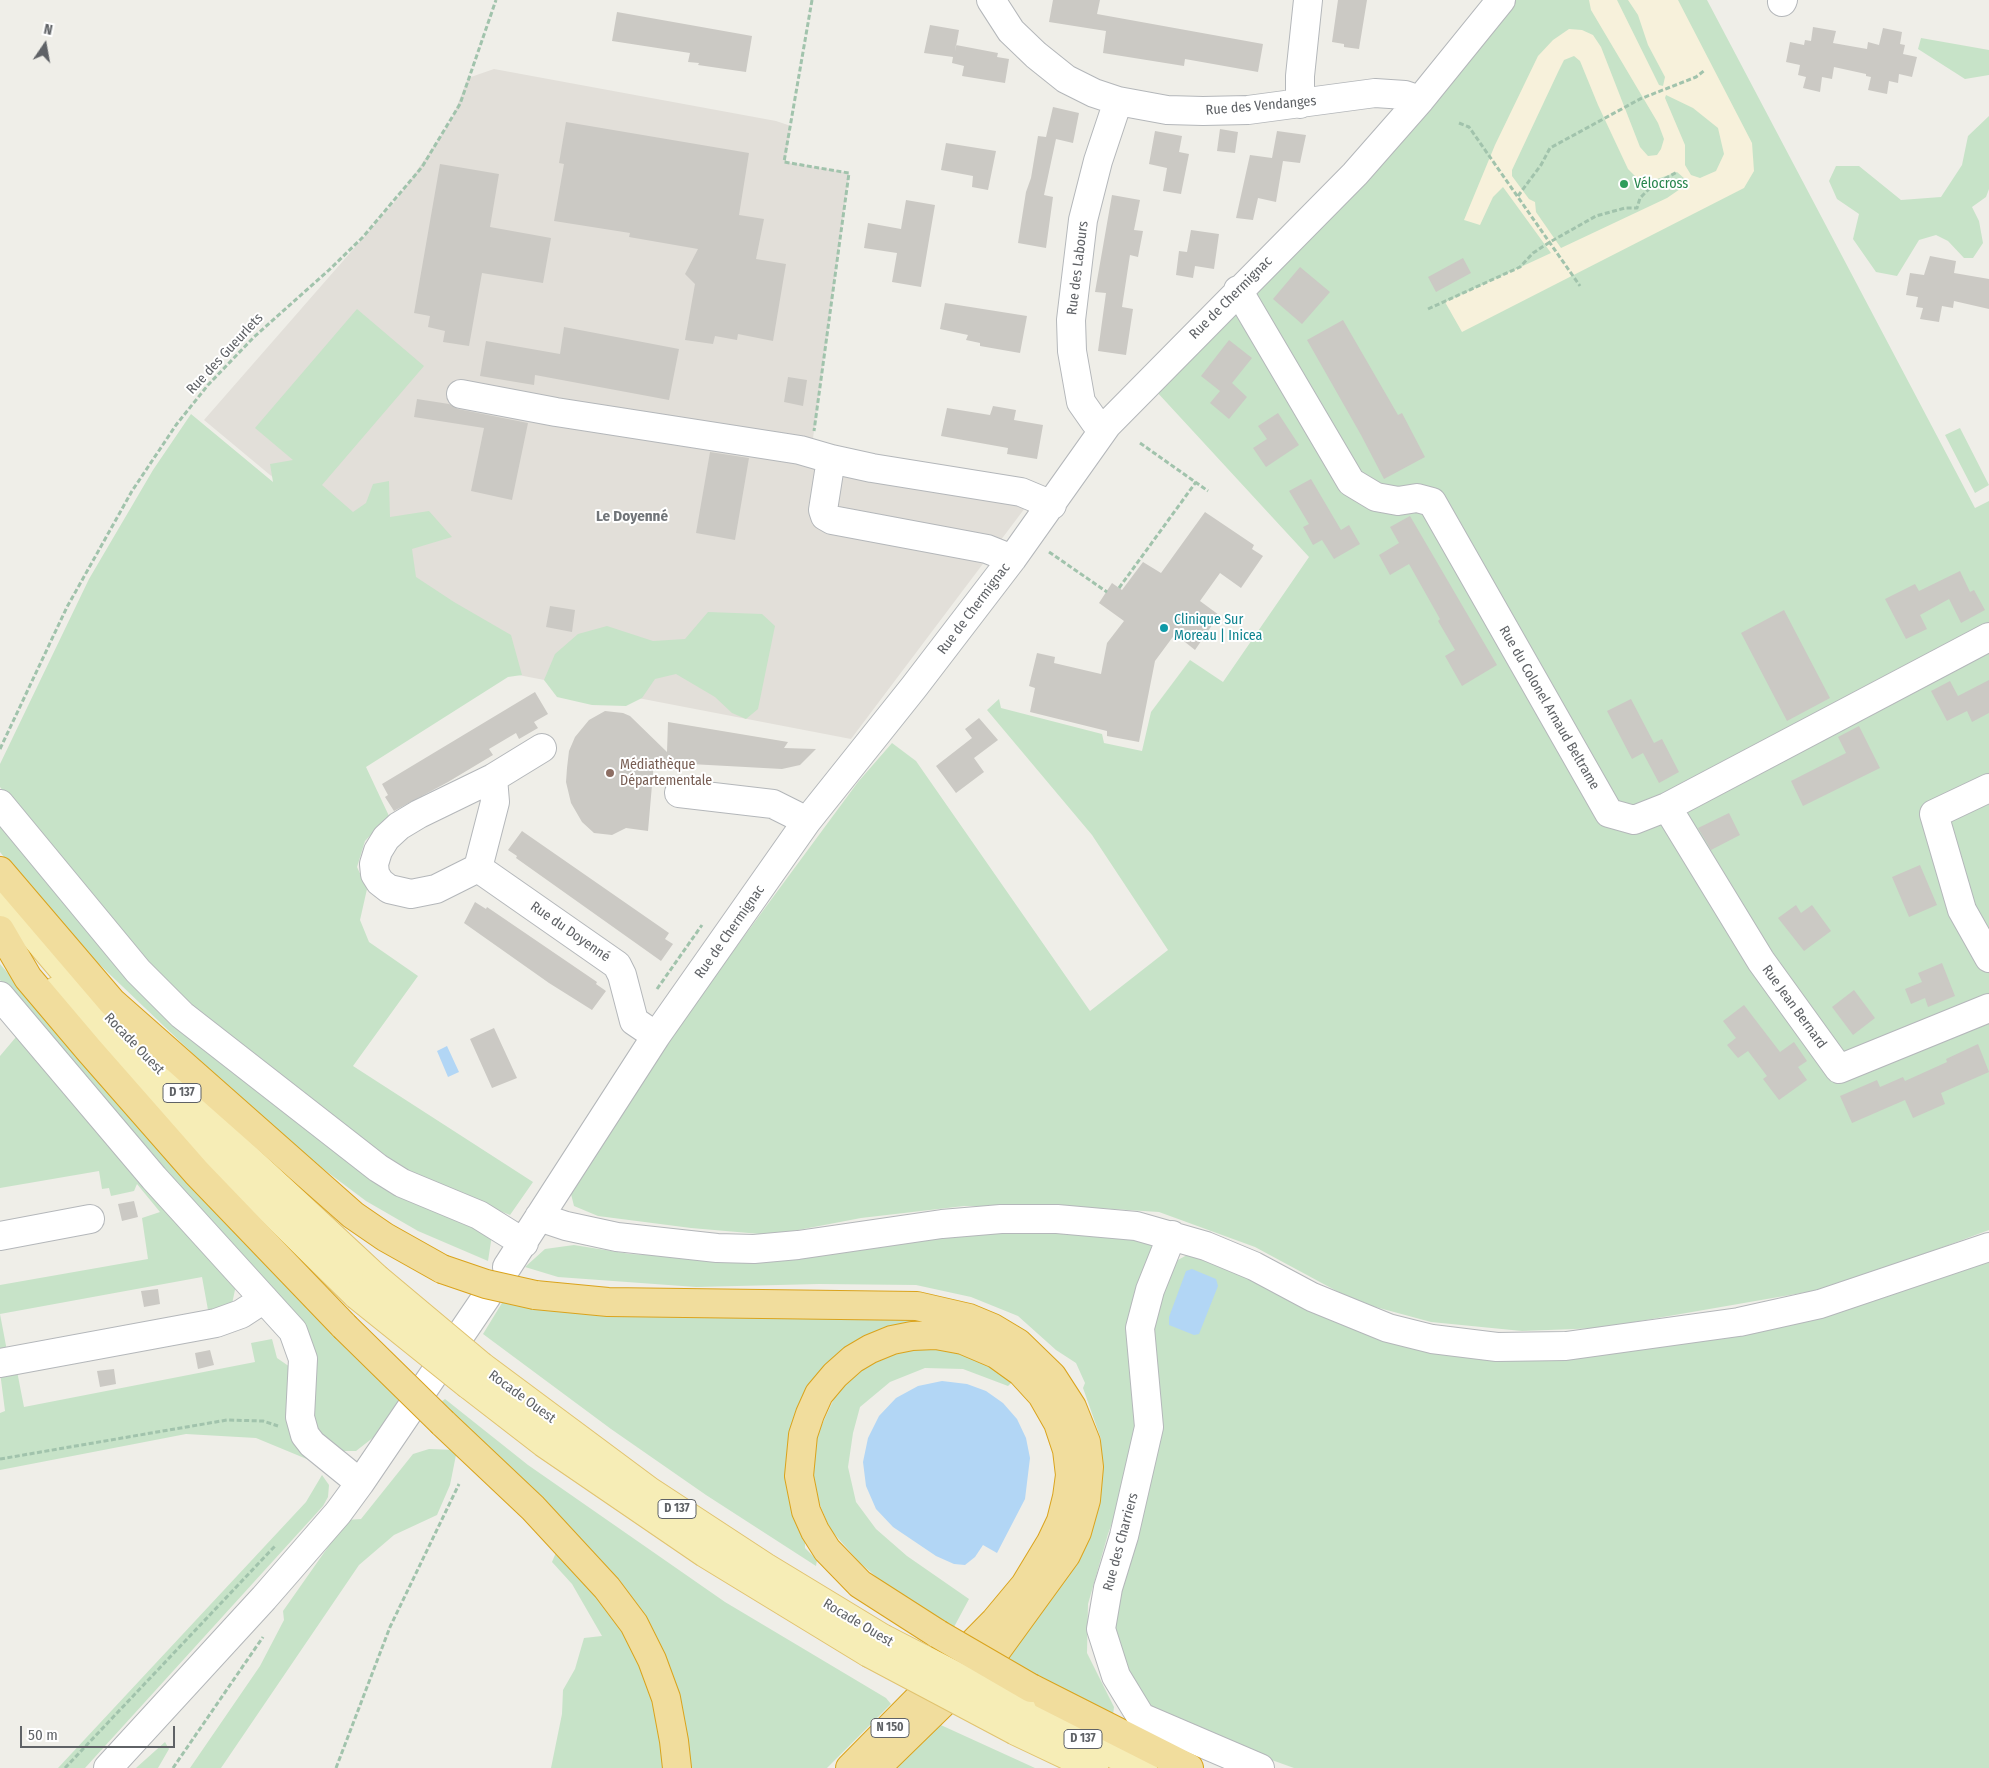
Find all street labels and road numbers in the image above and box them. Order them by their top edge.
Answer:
street label: Rue des Vendanges [1205,93,1317,119]
street label: Rue des Labours [1064,220,1092,316]
street label: Rue de Chermignac [1186,253,1276,343]
street label: Rue des Gueurlets [183,310,267,398]
street label: Rue de Chermignac [934,560,1014,658]
street label: Rue du Colonel Arnaud Beltrame [1495,623,1603,793]
street label: Rue de Chermignac [692,882,768,982]
street label: Rue du Doyenné [527,898,613,966]
street label: Rue Jean Bernard [1758,962,1830,1052]
street label: Rocade Ouest [101,1010,167,1078]
road number: D 137 [163,1084,201,1102]
street label: Rocade Ouest [485,1367,559,1427]
street label: Rue des Charriers [1100,1491,1142,1593]
road number: D 137 [658,1500,696,1518]
street label: Rocade Ouest [820,1596,896,1650]
road number: N 150 [871,1719,909,1738]
road number: D 137 [1064,1730,1102,1748]

